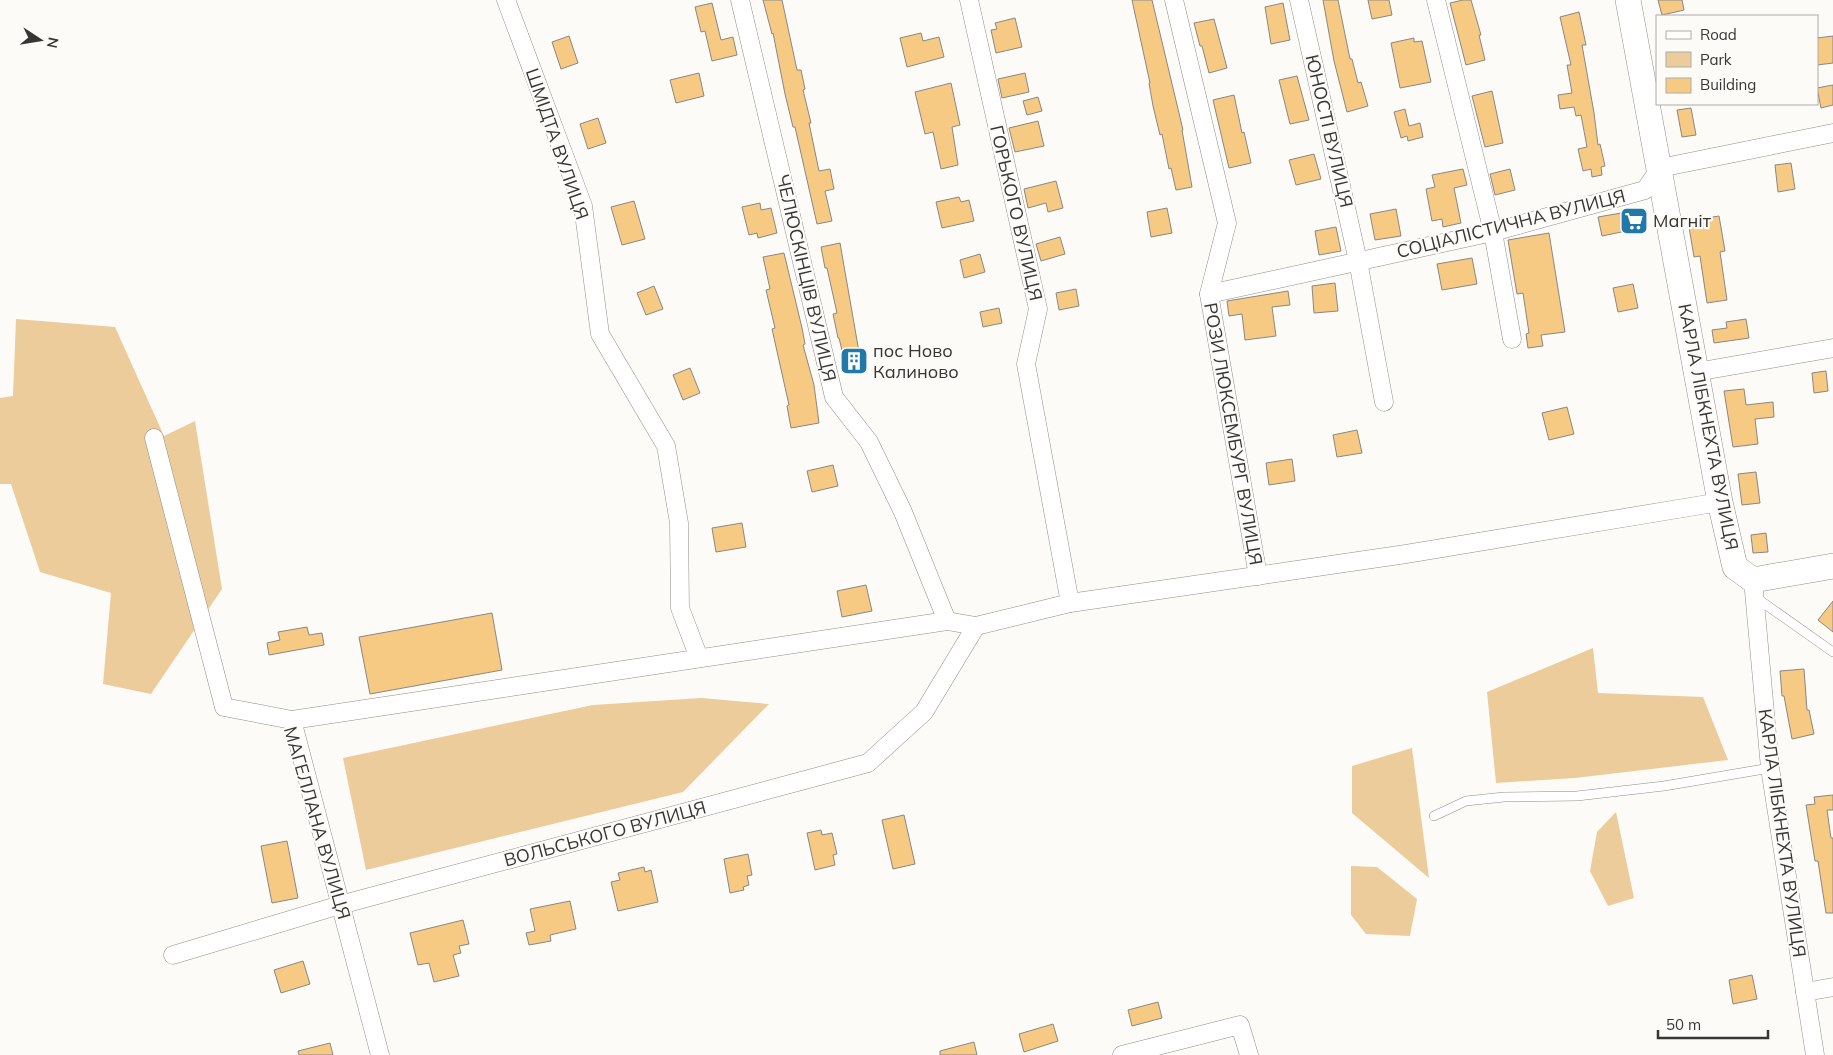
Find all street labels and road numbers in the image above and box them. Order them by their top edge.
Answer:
street label: ЮНОСТІ ВУЛИЦЯ [1301,52,1358,210]
street label: ШМІДТА ВУЛИЦЯ [521,65,594,222]
street label: ГОРЬКОГО ВУЛИЦЯ [985,123,1048,303]
street label: ЧЕЛЮСКІНЦІВ ВУЛИЦЯ [771,172,842,384]
street label: СОЦІАЛІСТИЧНА ВУЛИЦЯ [1394,184,1628,263]
street label: РОЗИ ЛЮКСЕМБУРГ ВУЛИЦЯ [1199,301,1268,567]
street label: КАРЛА ЛІБКНЕХТА ВУЛИЦЯ [1673,302,1744,552]
street label: КАРЛА ЛІБКНЕХТА ВУЛИЦЯ [1754,707,1811,959]
street label: МАГЕЛЛАНА ВУЛИЦЯ [279,724,356,922]
street label: ВОЛЬСЬКОГО ВУЛИЦЯ [501,795,708,872]

